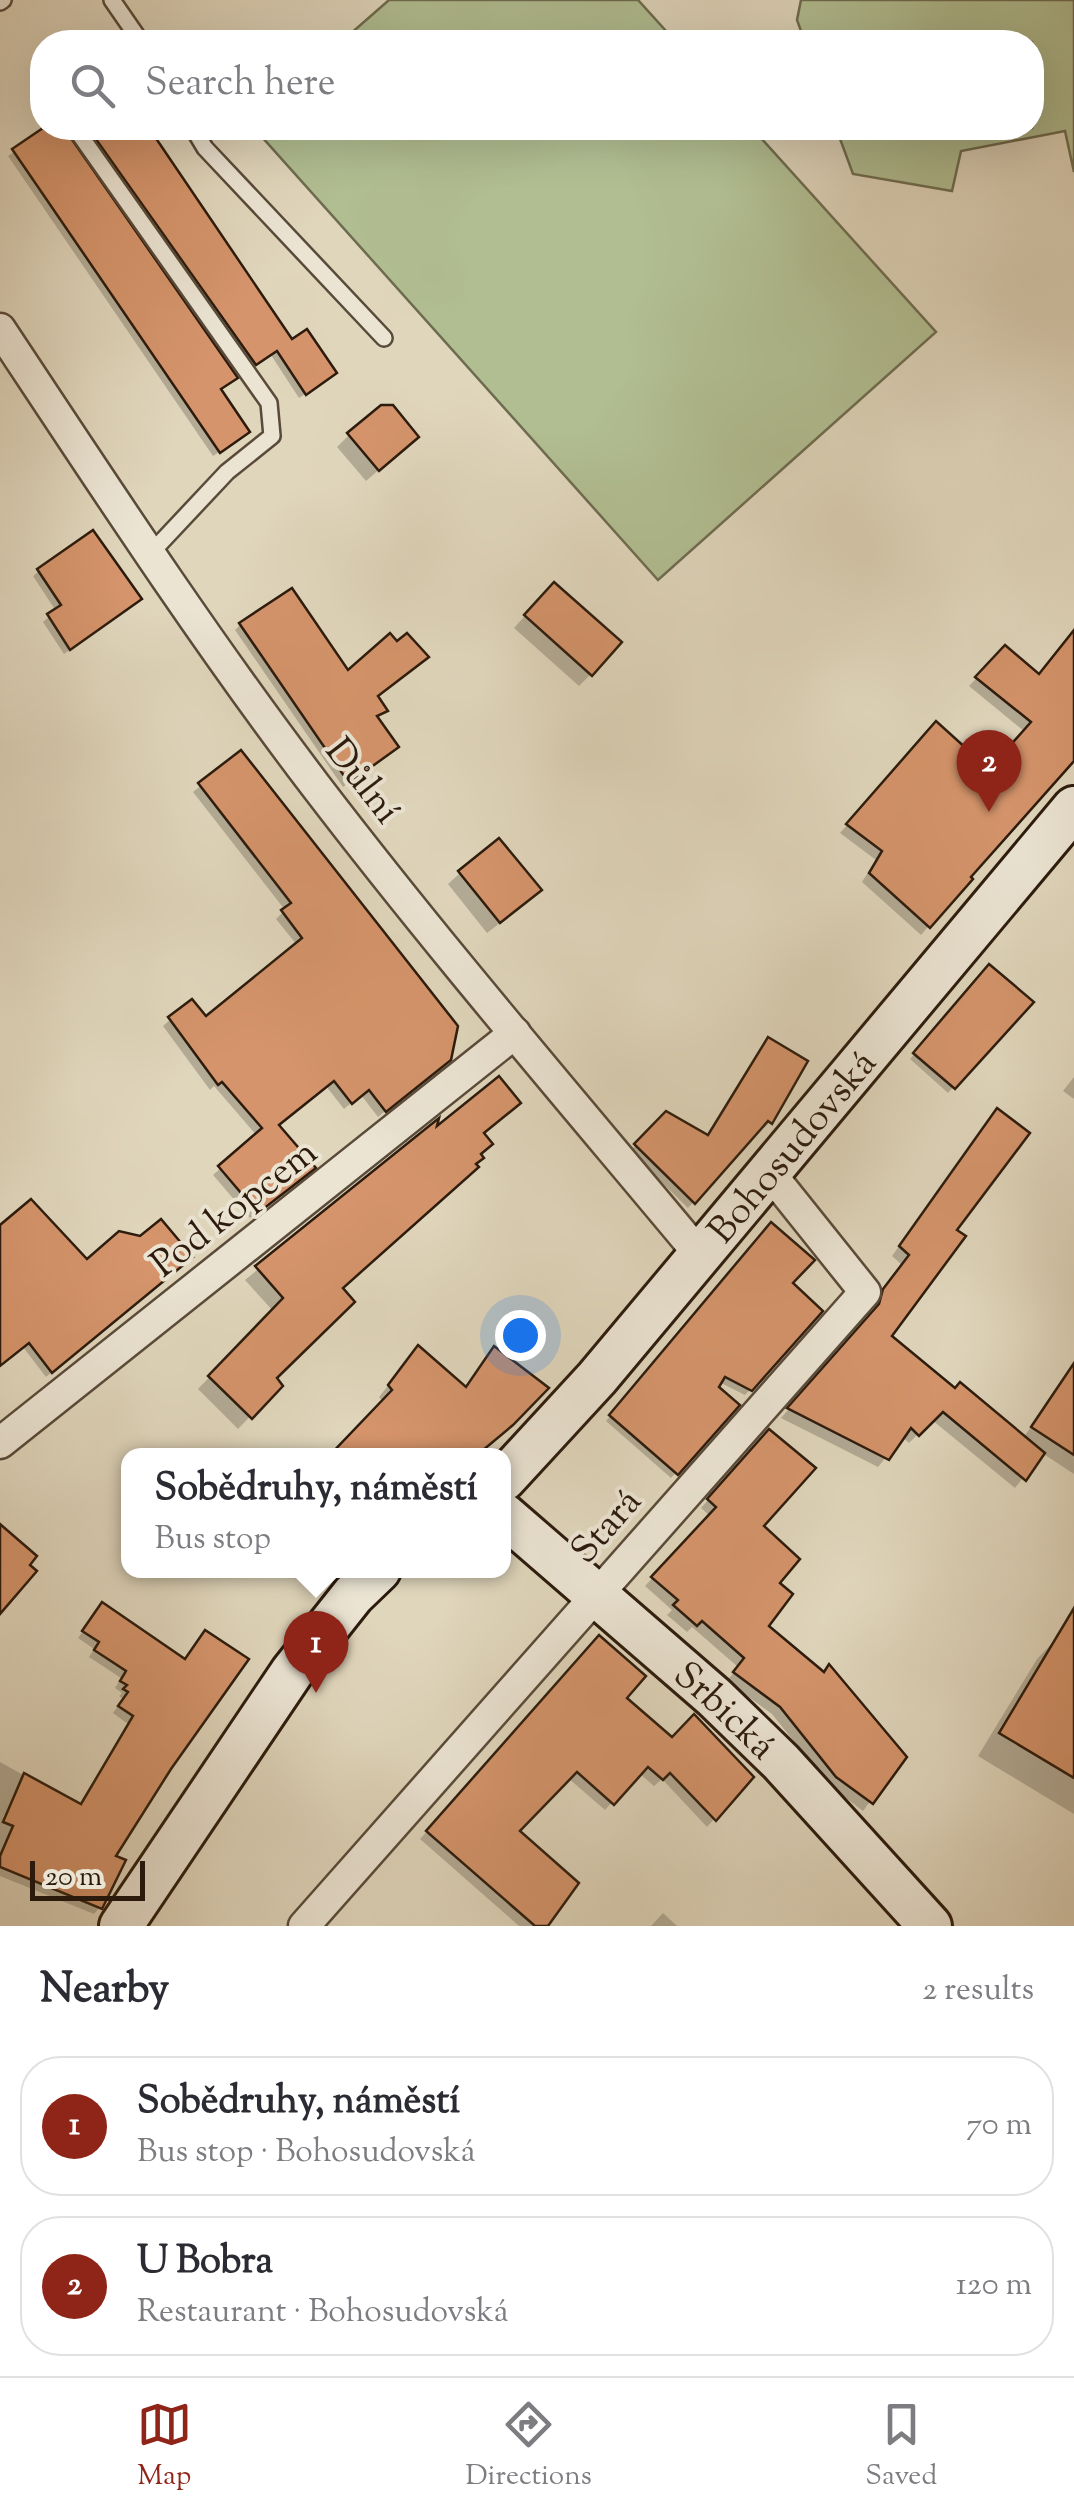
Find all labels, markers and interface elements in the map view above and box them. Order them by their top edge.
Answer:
search box [30,30,1044,140]
icon: search [65,58,120,113]
text: Search here [145,58,336,112]
street label: Důlní [310,728,412,837]
pin: 2 [956,730,1022,812]
street label: Bohosudovská [697,1040,891,1257]
street label: Pod kopcem [141,1128,330,1292]
your location [495,1310,546,1361]
popup [121,1448,511,1578]
text: Sobědruhy, náměstí [155,1463,477,1517]
street label: Stará [560,1478,656,1577]
text: Bus stop [155,1517,271,1563]
pin: 1 [284,1610,348,1693]
street label: Srbická [660,1650,787,1774]
scale bar [30,1856,145,1900]
text: 20 m [45,1858,102,1898]
text: Nearby [40,1961,169,2021]
text: 2 results [922,1968,1034,2014]
text: Sobědruhy, náměstí [137,2076,460,2130]
text: 1 [69,2103,80,2149]
text: 70 m [966,2103,1032,2149]
text: Bus stop · Bohosudovská [137,2130,475,2176]
text: U Bobra [137,2236,273,2290]
text: 2 [67,2263,82,2309]
text: 120 m [956,2263,1032,2309]
text: Restaurant · Bohosudovská [137,2290,509,2336]
tab: Map [137,2397,192,2497]
tab: Directions [465,2397,592,2497]
tab: Saved [865,2397,937,2497]

